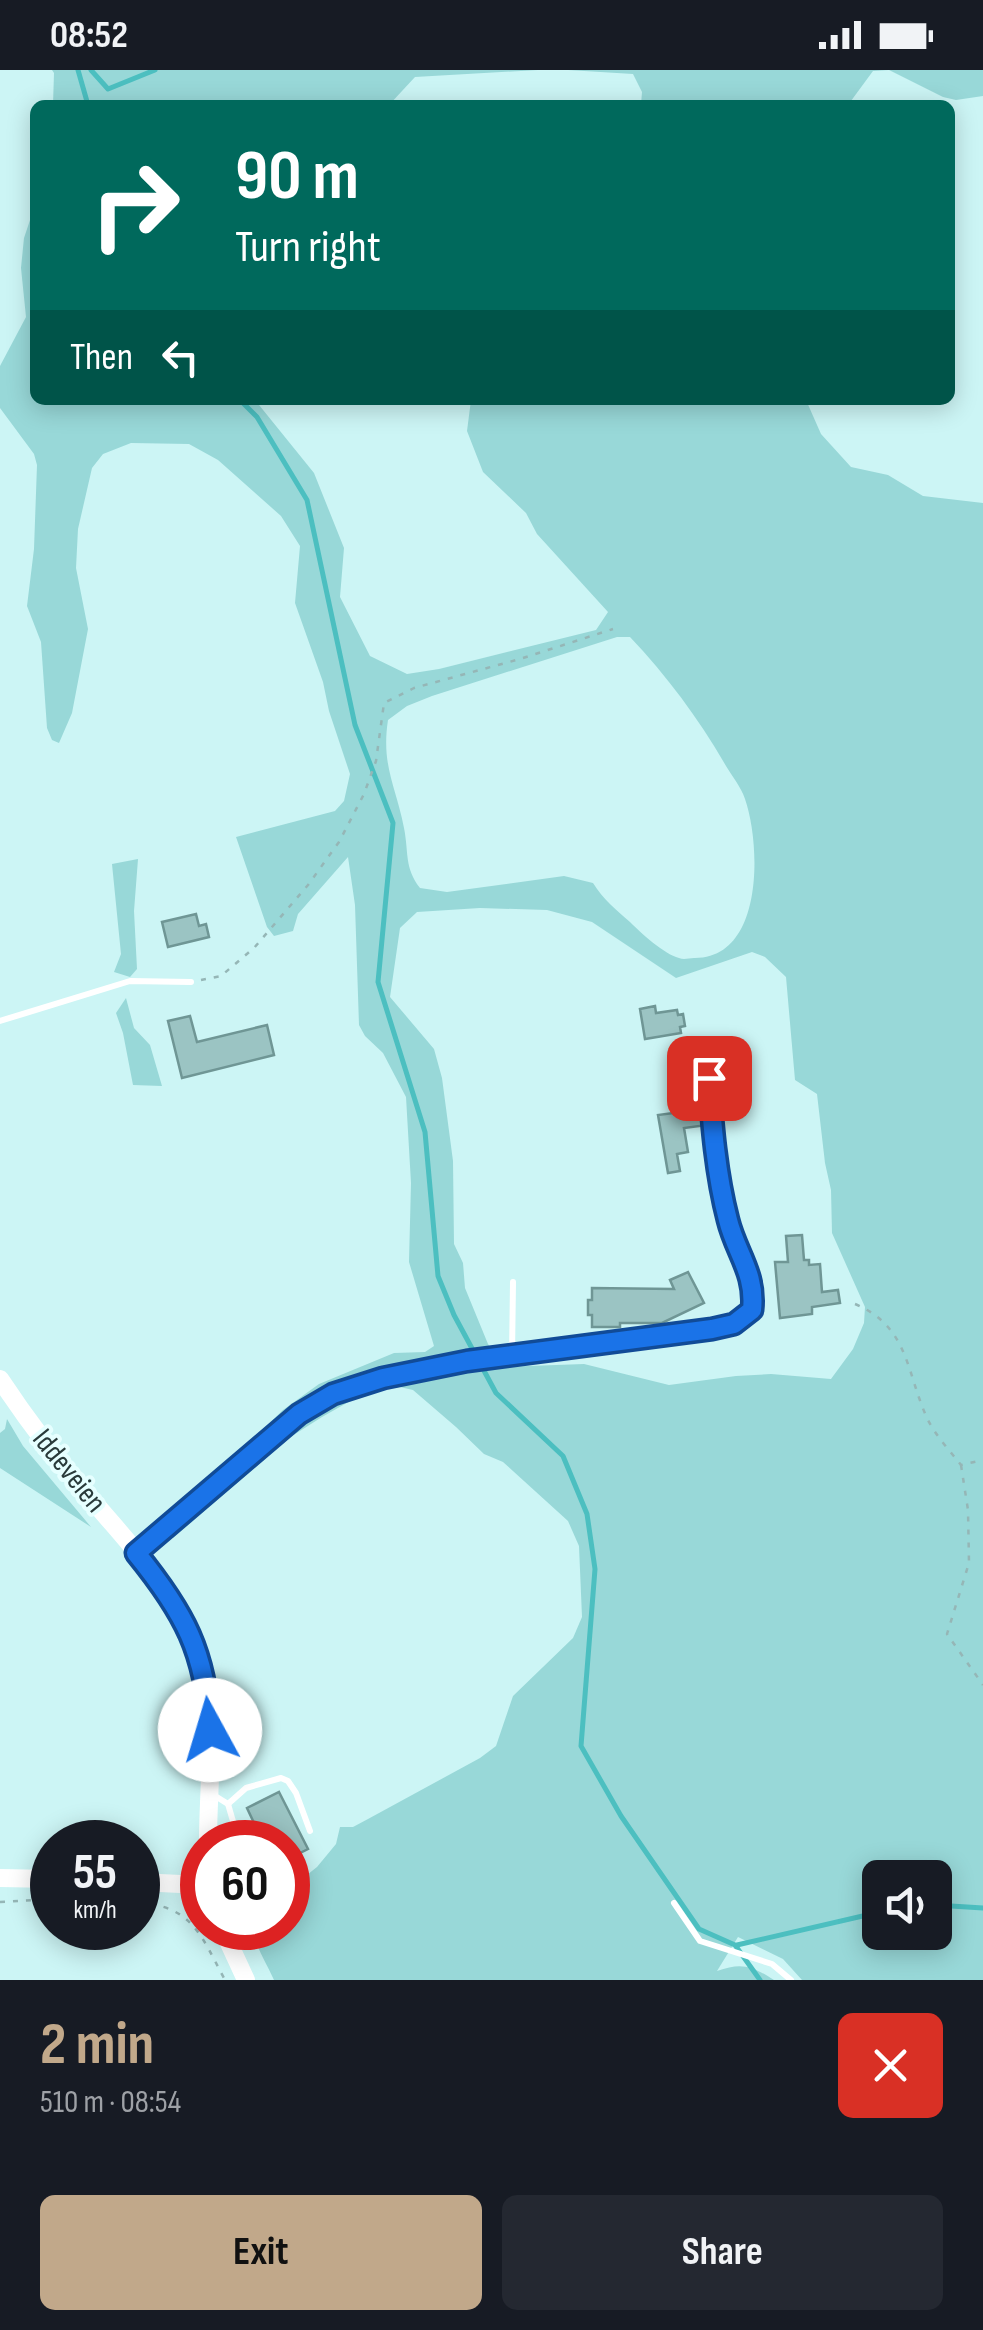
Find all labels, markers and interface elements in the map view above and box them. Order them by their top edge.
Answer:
text: 08:52 [50,13,128,58]
text: 90 m [235,135,359,219]
icon: right [70,140,200,270]
text: Turn right [235,220,381,275]
icon: left [153,330,208,385]
text: Then [70,335,133,380]
pin [667,1036,752,1121]
icon: arrive [682,1051,737,1106]
street label: Iddeveien [25,1422,113,1520]
position arrow [158,1678,262,1782]
speed limit sign: 60 [180,1820,310,1950]
text: 55 [73,1843,117,1903]
map controls [862,1860,952,1950]
button: sound [862,1860,952,1950]
text: km/h [73,1895,117,1926]
text: 2 min [40,2009,154,2081]
button: close [838,2013,943,2118]
text: 510 m · 08:54 [40,2083,181,2122]
button: Exit [40,2195,482,2310]
button: Share [502,2195,943,2310]

